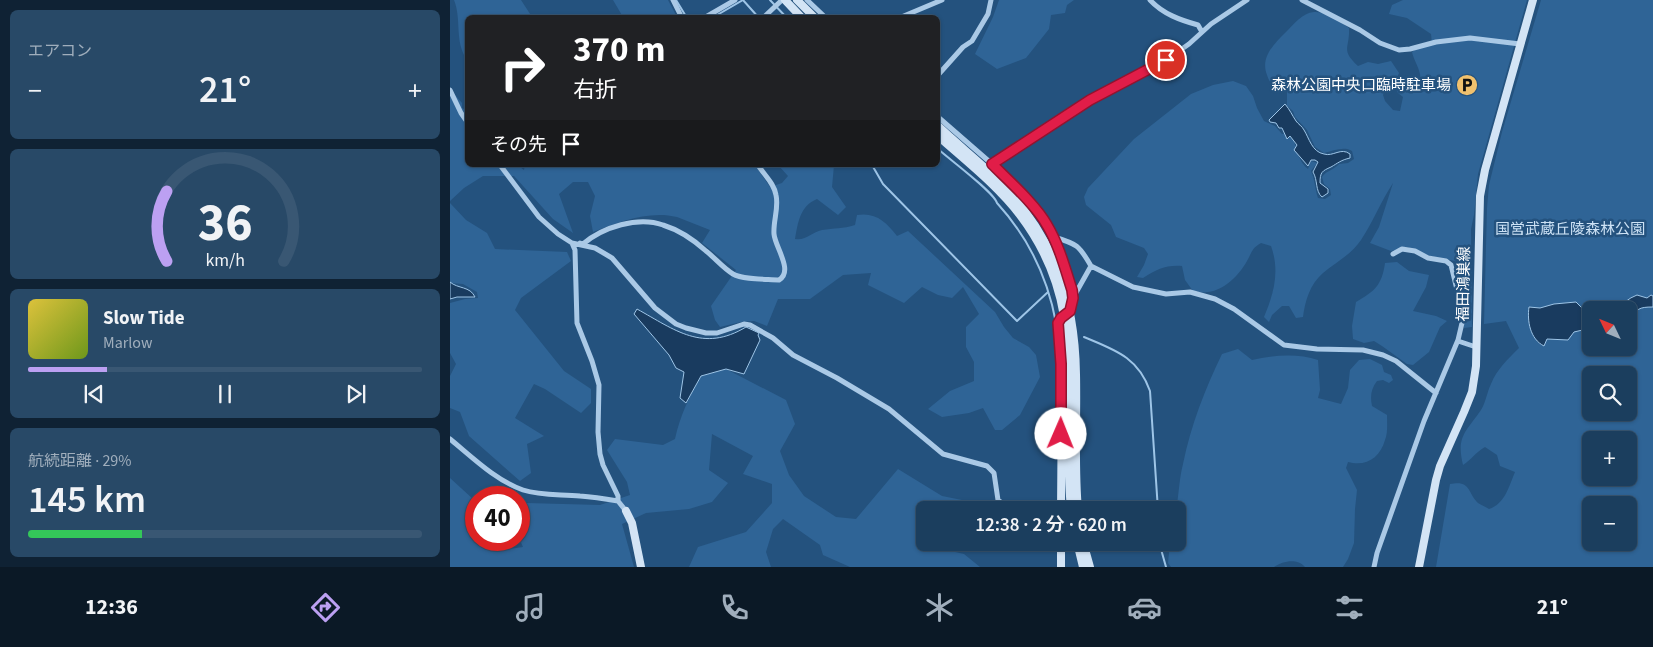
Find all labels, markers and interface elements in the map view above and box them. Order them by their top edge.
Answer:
text: 370 m [573,25,665,75]
icon: right [490,35,555,100]
pin [1145,39,1187,81]
text: エアコン [28,40,92,62]
icon: arrive [1152,46,1180,74]
text: 21° [199,63,251,117]
text: − [28,71,42,111]
text: + [408,71,422,111]
parking icon: 森林公園中央口臨時駐車場 [1455,73,1479,97]
text: 右折 [573,74,617,106]
place label: 森林公園中央口臨時駐車場 [1271,75,1451,96]
icon: arrive [557,130,585,158]
text: その先 [490,132,547,159]
text: 36 [198,187,252,261]
park label: 国営武蔵丘陵森林公園 [1495,219,1645,240]
street label: 福田鴻巣線 [1453,246,1475,322]
text: km/h [205,248,245,273]
north arrow [1582,301,1638,356]
map controls [1582,301,1637,551]
text: Slow Tide [103,305,184,332]
text: Marlow [103,332,152,354]
button: search [1582,366,1637,421]
icon: previous [80,380,108,408]
icon: pause [211,380,239,408]
icon: next [342,380,370,408]
position arrow [1034,407,1086,459]
button: + [1582,431,1637,486]
text: 航続距離 · 29% [28,450,131,472]
text: 145 km [28,473,146,527]
speed limit sign: 40 [465,486,530,551]
button: − [1582,496,1637,551]
text: 12:38 · 2 分 · 620 m [975,512,1127,539]
icon: directions [308,590,343,625]
icon: music [513,590,548,625]
icon: phone [717,590,752,625]
icon: climate [922,590,957,625]
icon: car [1127,590,1162,625]
icon: filters [1332,590,1367,625]
text: 12:36 [85,591,138,623]
text: 21° [1537,591,1568,623]

